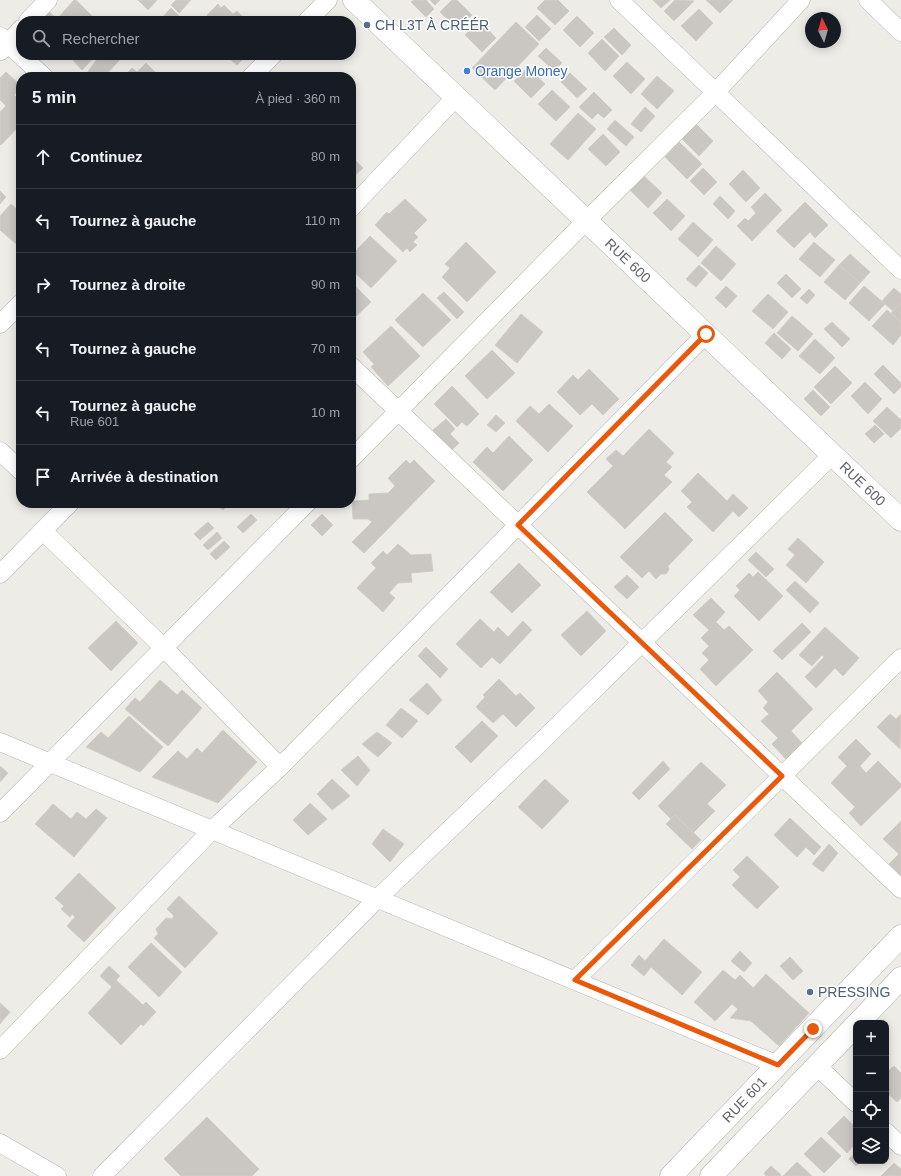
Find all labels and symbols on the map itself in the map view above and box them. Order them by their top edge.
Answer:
north arrow [805,12,841,48]
place label: CH L3T À CRÉÉR [375,17,489,33]
marker: CH L3T À CRÉÉR [362,20,372,30]
place label: Orange Money [475,63,568,79]
marker: Orange Money [462,66,472,76]
street label: RUE 600 [602,235,654,286]
route start [697,325,715,343]
street label: RUE 600 [837,458,889,509]
place label: PRESSING [818,984,890,1000]
marker: PRESSING [805,987,815,997]
route end [804,1020,822,1038]
street label: RUE 601 [719,1073,770,1126]

